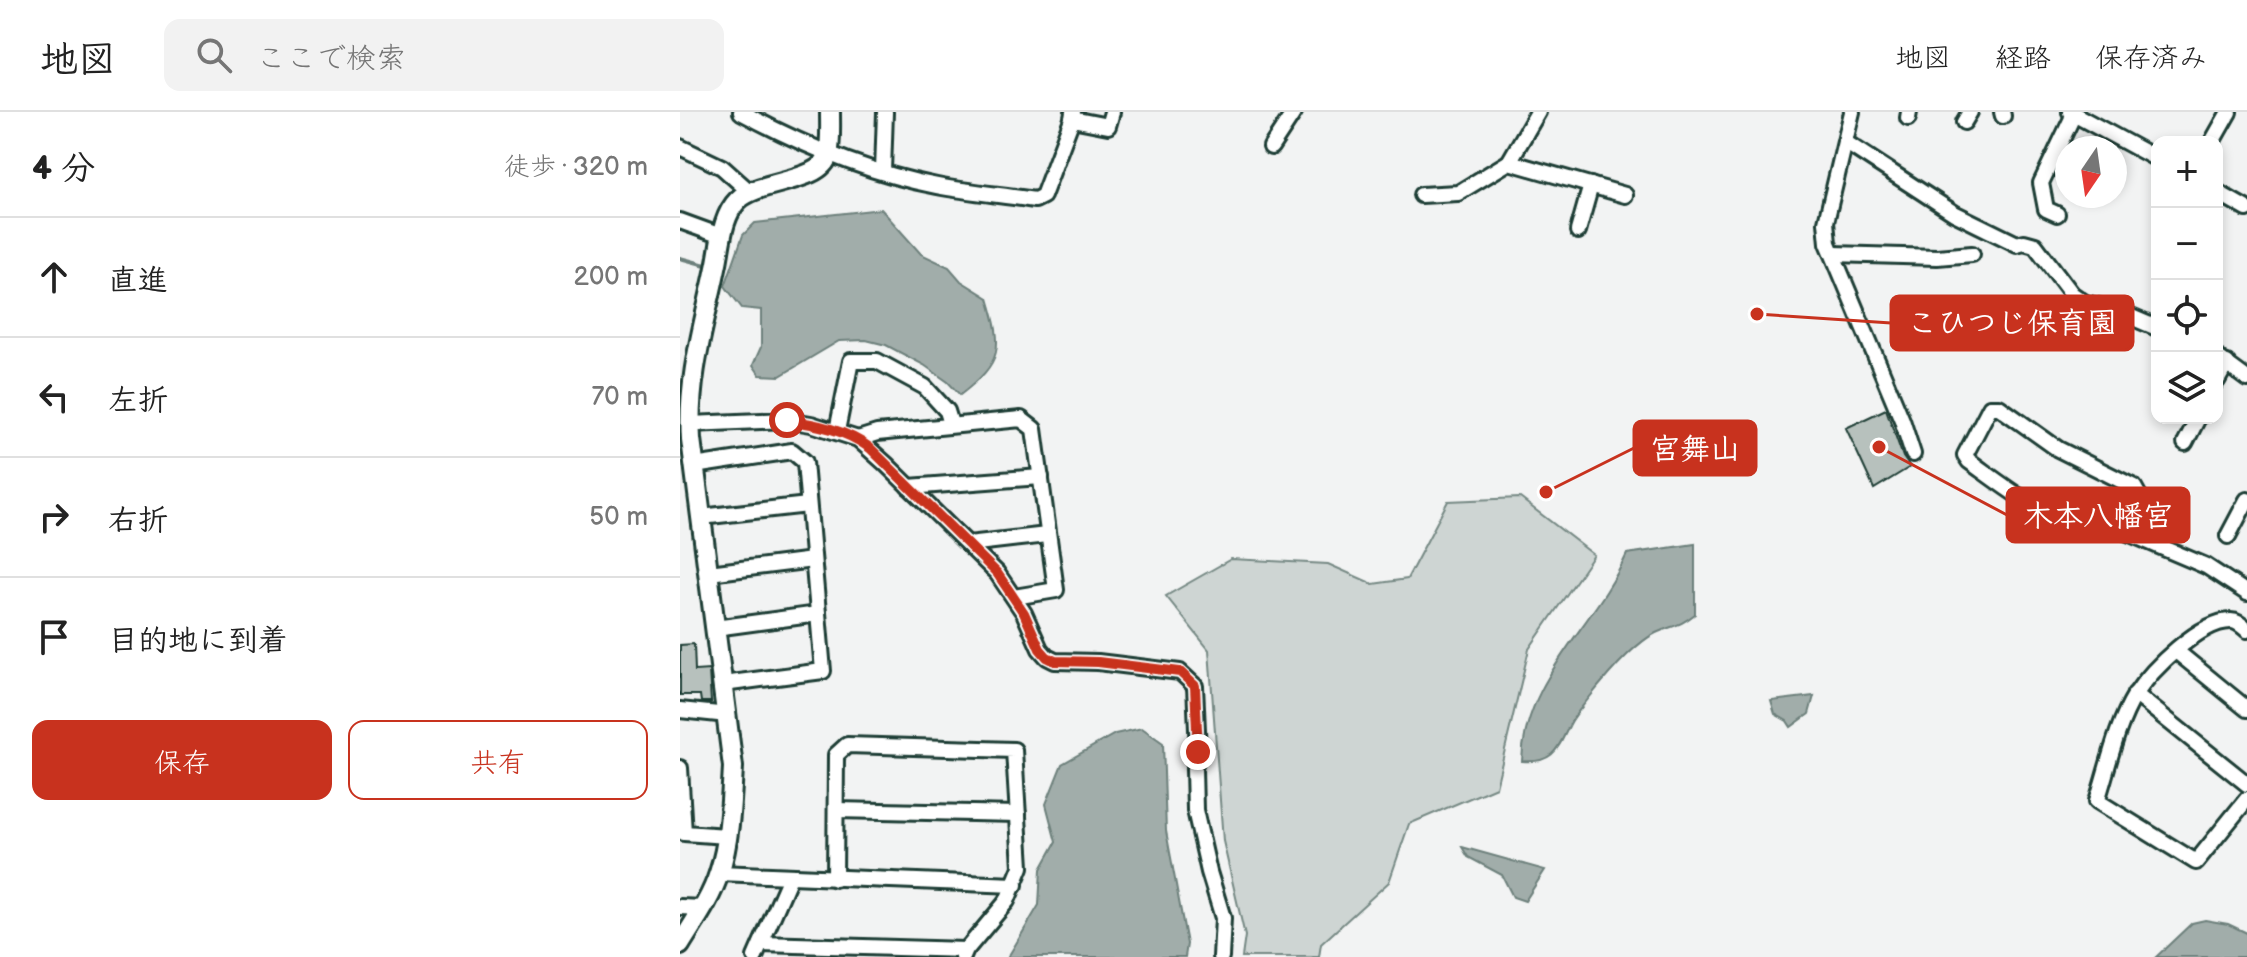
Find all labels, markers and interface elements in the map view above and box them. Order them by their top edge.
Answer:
search box [164,19,724,91]
icon: search [192,33,236,77]
text: 地図 [40,38,116,83]
text: ここで検索 [256,41,406,77]
text: 地図 [1895,42,1951,75]
text: 経路 [1995,42,2051,75]
text: 保存済み [2095,42,2207,75]
north arrow [2055,136,2127,208]
map controls [2151,136,2223,424]
button: + [2151,136,2223,208]
text: 4 分 [32,148,95,189]
text: 徒歩 · 320 m [504,152,648,183]
button: − [2151,208,2223,280]
icon: ahead [32,255,76,299]
text: 200 m [574,262,648,293]
text: 直進 [108,263,168,299]
button: locate [2151,280,2223,352]
callout: こひつじ保育園 [1891,296,2133,350]
text: こひつじ保育園 [1907,306,2117,342]
button: layers [2151,352,2223,424]
icon: left [32,375,76,419]
text: 70 m [591,382,648,413]
text: 左折 [108,383,168,419]
route start [769,402,805,438]
callout: 宮舞山 [1634,421,1756,475]
text: 宮舞山 [1650,432,1740,468]
callout: 木本八幡宮 [2007,488,2189,542]
icon: right [32,495,76,539]
text: 木本八幡宮 [2023,499,2173,535]
text: 50 m [589,502,648,533]
text: 右折 [108,503,168,539]
icon: arrive [32,615,76,659]
text: 目的地に到着 [108,623,288,659]
button: 保存 [32,720,332,800]
button: 共有 [348,720,648,800]
route end [1180,734,1216,770]

